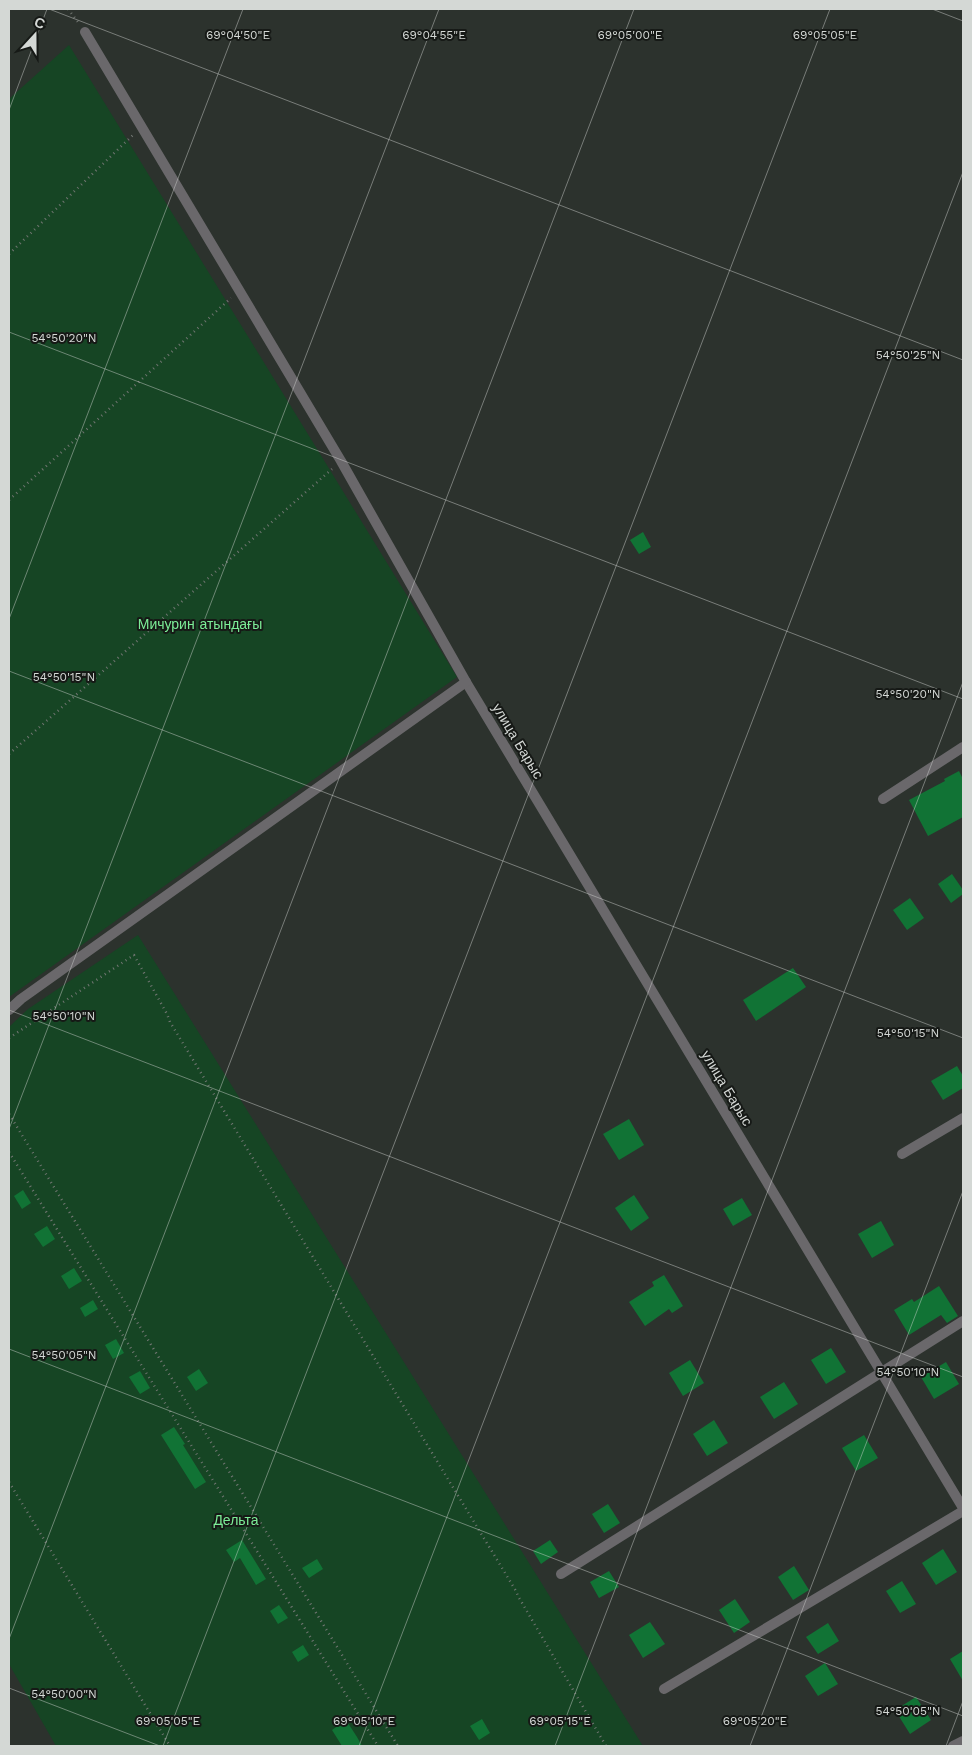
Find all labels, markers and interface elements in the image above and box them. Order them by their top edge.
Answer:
north arrow [10,10,60,60]
text: С [32,14,47,32]
text: 69°04'50"E [206,28,270,42]
text: 69°04'55"E [402,28,466,42]
text: 69°05'00"E [598,28,663,42]
text: 69°05'05"E [793,28,858,42]
text: 54°50'20"N [31,331,97,345]
text: 54°50'25"N [876,348,940,362]
park label: Мичурин атындағы [138,616,262,632]
text: 54°50'15"N [33,670,95,684]
text: 54°50'20"N [875,687,941,701]
street label: улица Барыс [489,700,547,782]
text: 54°50'10"N [33,1009,95,1023]
text: 54°50'15"N [877,1026,939,1040]
street label: улица Барыс [698,1047,756,1129]
text: 54°50'05"N [31,1348,97,1362]
text: 54°50'10"N [877,1365,939,1379]
park label: Дельта [213,1512,259,1528]
text: 54°50'00"N [31,1687,97,1701]
text: 54°50'05"N [875,1704,941,1718]
text: 69°05'05"E [136,1714,201,1728]
text: 69°05'10"E [333,1714,395,1728]
text: 69°05'15"E [529,1714,591,1728]
text: 69°05'20"E [723,1714,788,1728]

